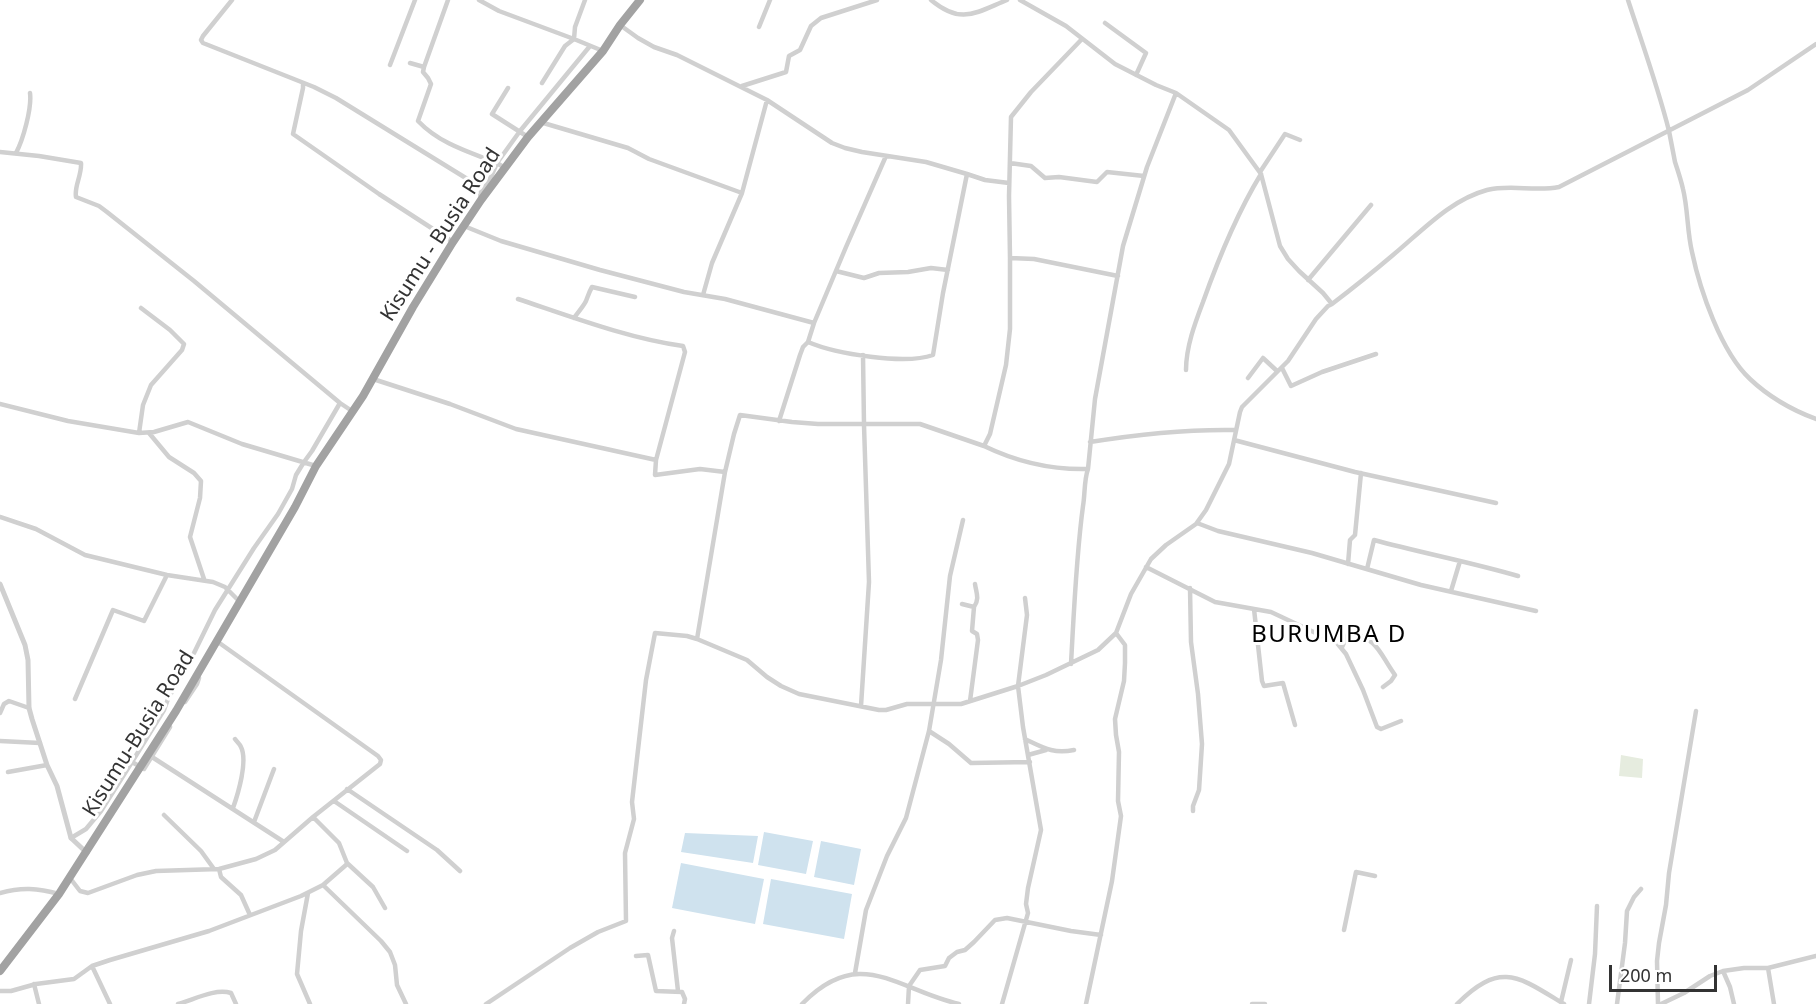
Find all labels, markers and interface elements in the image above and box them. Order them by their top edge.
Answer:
street label: Kisumu - Busia Road [376,144,506,326]
district label: BURUMBA D [1251,621,1407,649]
street label: Kisumu-Busia Road [78,646,200,822]
scale bar [1612,953,1720,991]
text: 200 m [1620,963,1672,987]

